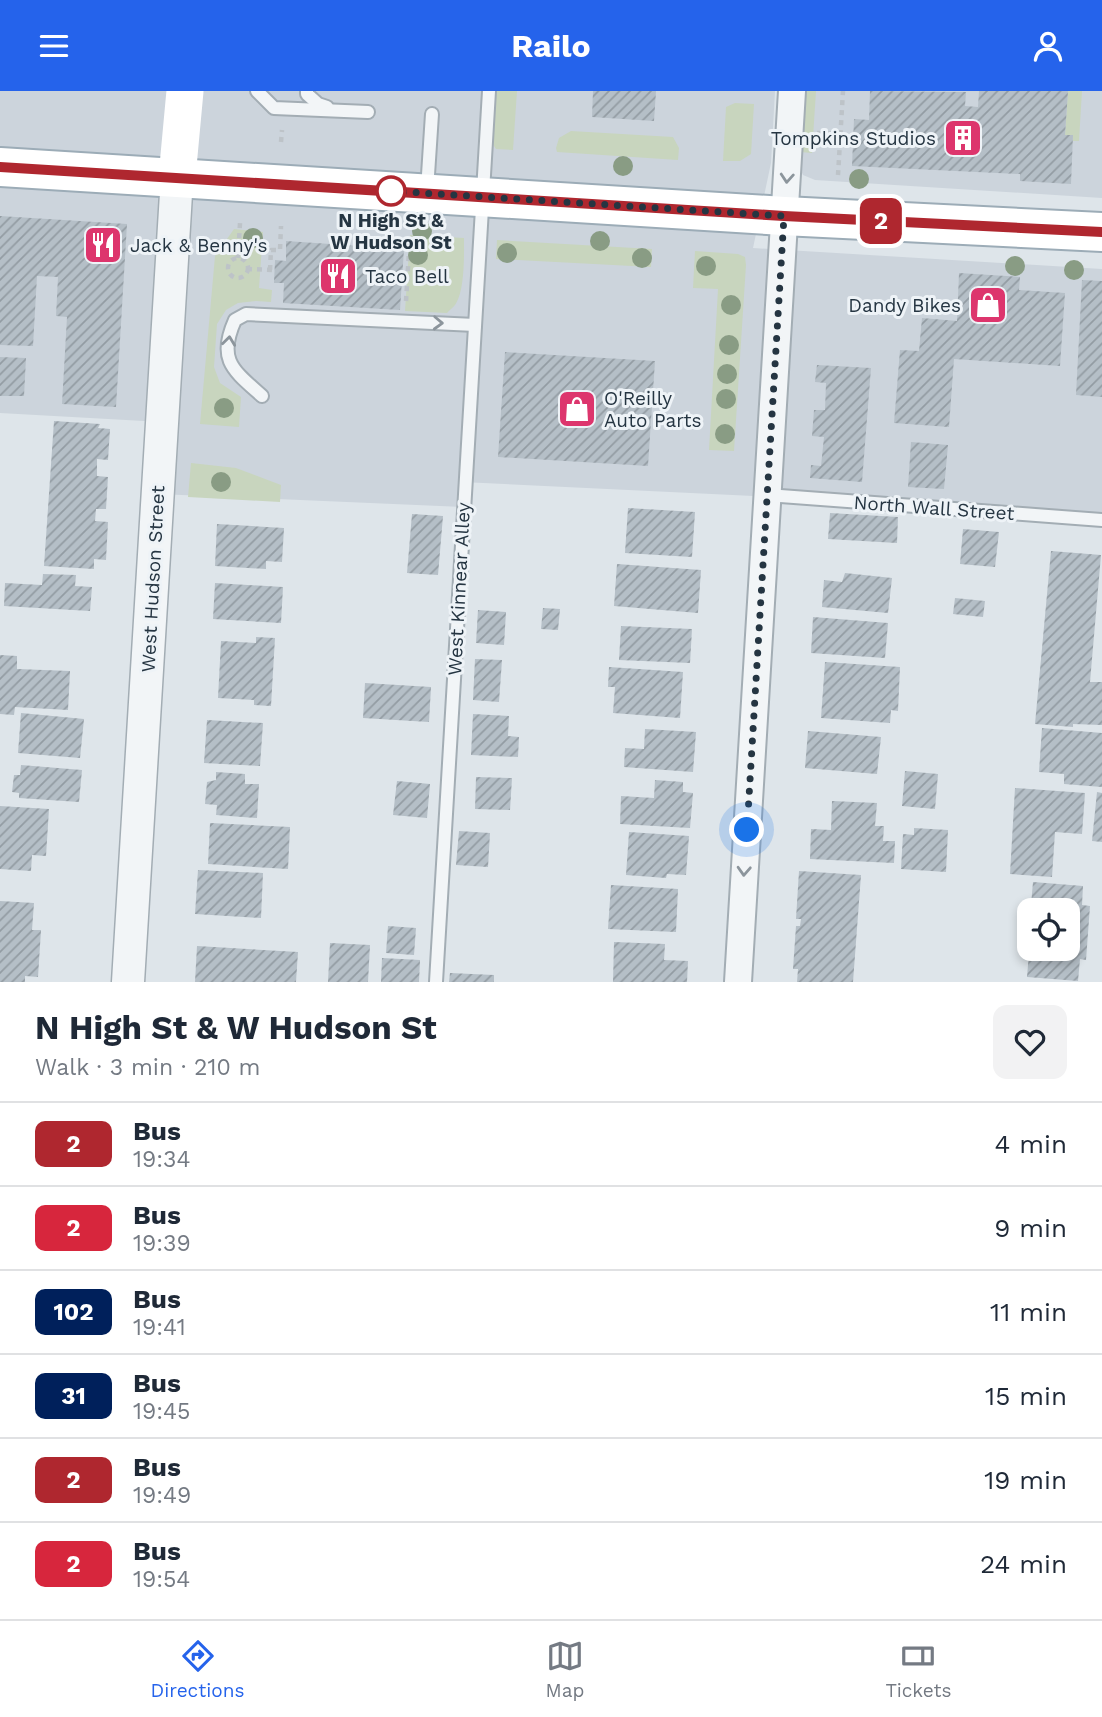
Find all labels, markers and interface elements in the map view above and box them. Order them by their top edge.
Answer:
icon: menu [35,27,73,65]
text: Railo [511,27,591,65]
icon: person [1029,27,1067,65]
building icon: Tompkins Studios [942,117,984,159]
place label: Tompkins Studios [771,127,936,150]
one-way arrow [779,173,794,184]
marker: N High St & W Hudson St [376,176,406,206]
line badge: 2 [858,198,904,244]
text: 2 [874,207,888,235]
place label: N High St & W Hudson St [331,209,452,254]
restaurant icon: Jack & Benny's [82,224,124,266]
place label: Jack & Benny's [130,234,268,257]
restaurant icon: Taco Bell [317,255,359,297]
place label: Taco Bell [365,265,449,288]
shop icon: Dandy Bikes [967,284,1009,326]
place label: Dandy Bikes [848,294,961,317]
one-way arrow [433,315,444,330]
one-way arrow [222,335,237,347]
place label: O'Reilly Auto Parts [604,387,701,432]
shop icon: O'Reilly Auto Parts [556,388,598,430]
street label: West Hudson Street [137,485,169,673]
street label: North Wall Street [853,491,1015,525]
street label: West Kinnear Alley [443,502,475,676]
your location [729,812,764,847]
one-way arrow [737,866,752,877]
map controls [1017,898,1080,961]
button: locate [1017,898,1080,961]
button: heart [993,1005,1067,1079]
text: N High St & W Hudson St [35,1008,437,1047]
text: Walk · 3 min · 210 m [35,1054,261,1081]
text: Bus [133,1116,181,1146]
text: 4 min [994,1129,1067,1159]
text: 2 [66,1130,81,1158]
text: 19:34 [133,1146,190,1173]
text: Bus [133,1200,181,1230]
text: 9 min [994,1213,1067,1243]
text: 2 [66,1214,81,1242]
text: 19:39 [133,1230,191,1257]
text: Bus [133,1284,181,1314]
text: 11 min [990,1297,1067,1327]
text: 102 [53,1298,94,1326]
text: 19:41 [133,1314,186,1341]
text: Bus [133,1368,181,1398]
text: 15 min [985,1381,1067,1411]
text: 31 [61,1382,86,1410]
text: 19:45 [133,1398,190,1425]
text: Bus [133,1452,181,1482]
text: 19 min [984,1465,1067,1495]
text: 2 [66,1466,81,1494]
text: 19:49 [133,1482,191,1509]
text: Bus [133,1536,181,1566]
text: 24 min [980,1549,1067,1579]
text: 2 [66,1550,81,1578]
text: 19:54 [133,1566,190,1593]
tab: Directions [151,1637,244,1702]
tab: Map [546,1637,584,1702]
tab: Tickets [885,1637,951,1702]

